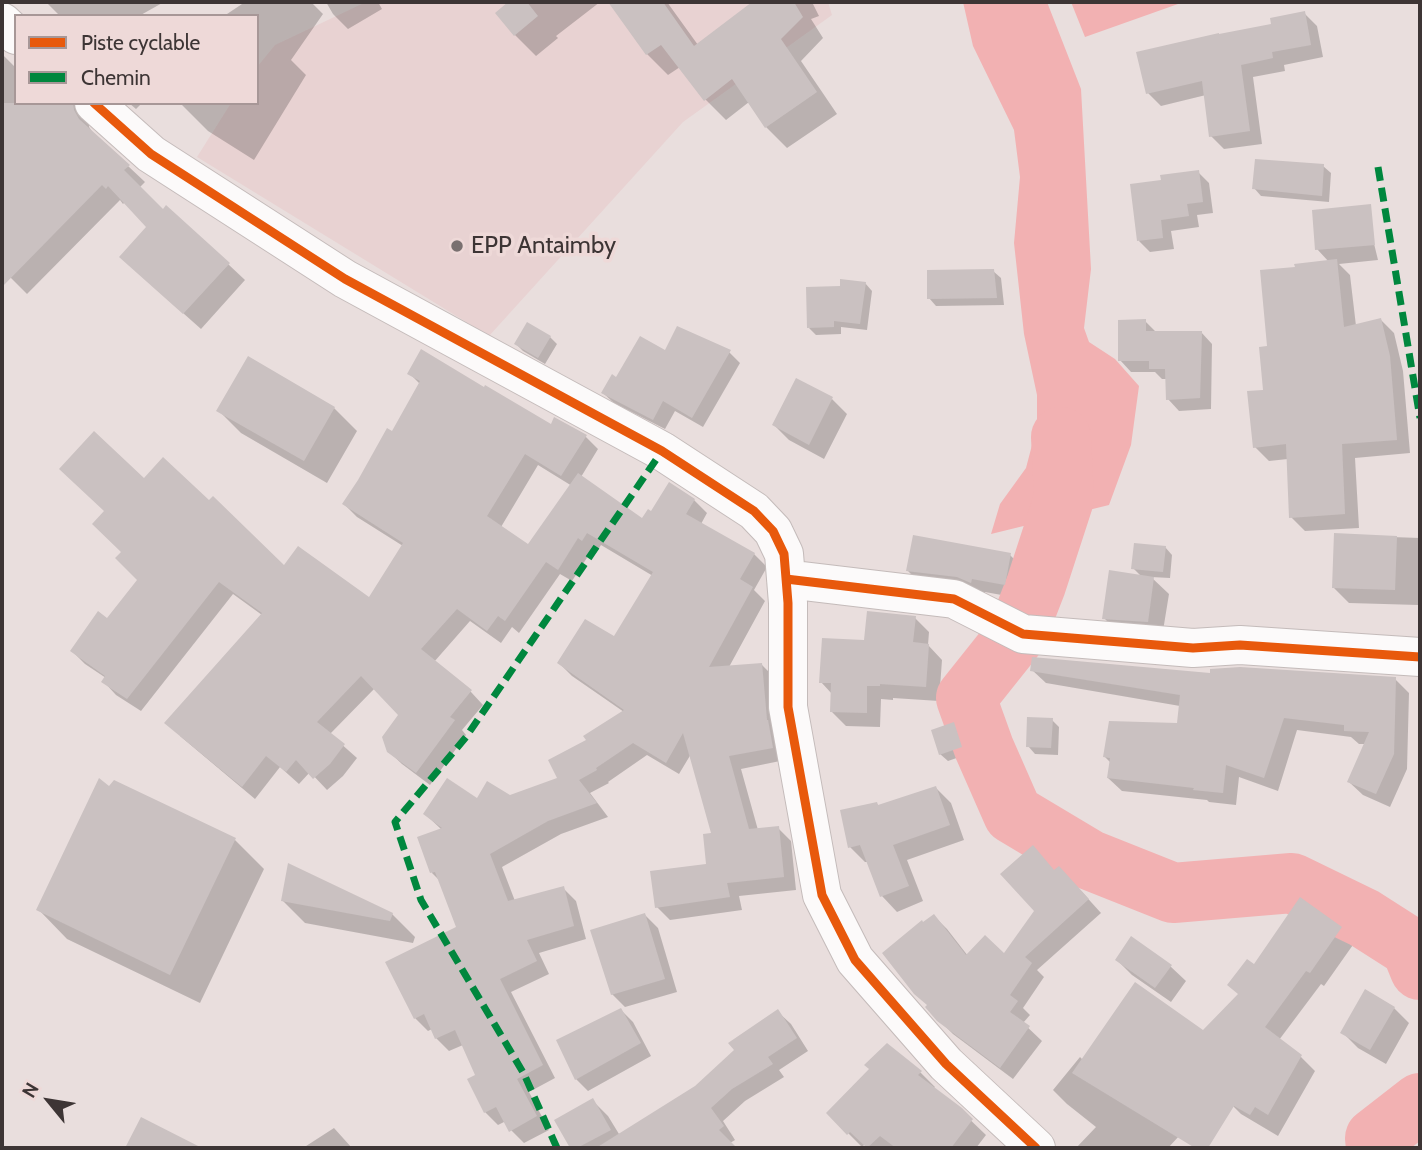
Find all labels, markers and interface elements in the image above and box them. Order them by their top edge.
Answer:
legend [14,14,259,105]
text: Piste cyclable [81,30,200,55]
text: Chemin [81,65,151,90]
place label: EPP Antaimby [471,232,616,260]
marker: EPP Antaimby [449,238,465,254]
north arrow [14,1066,84,1136]
text: N [17,1079,44,1102]

